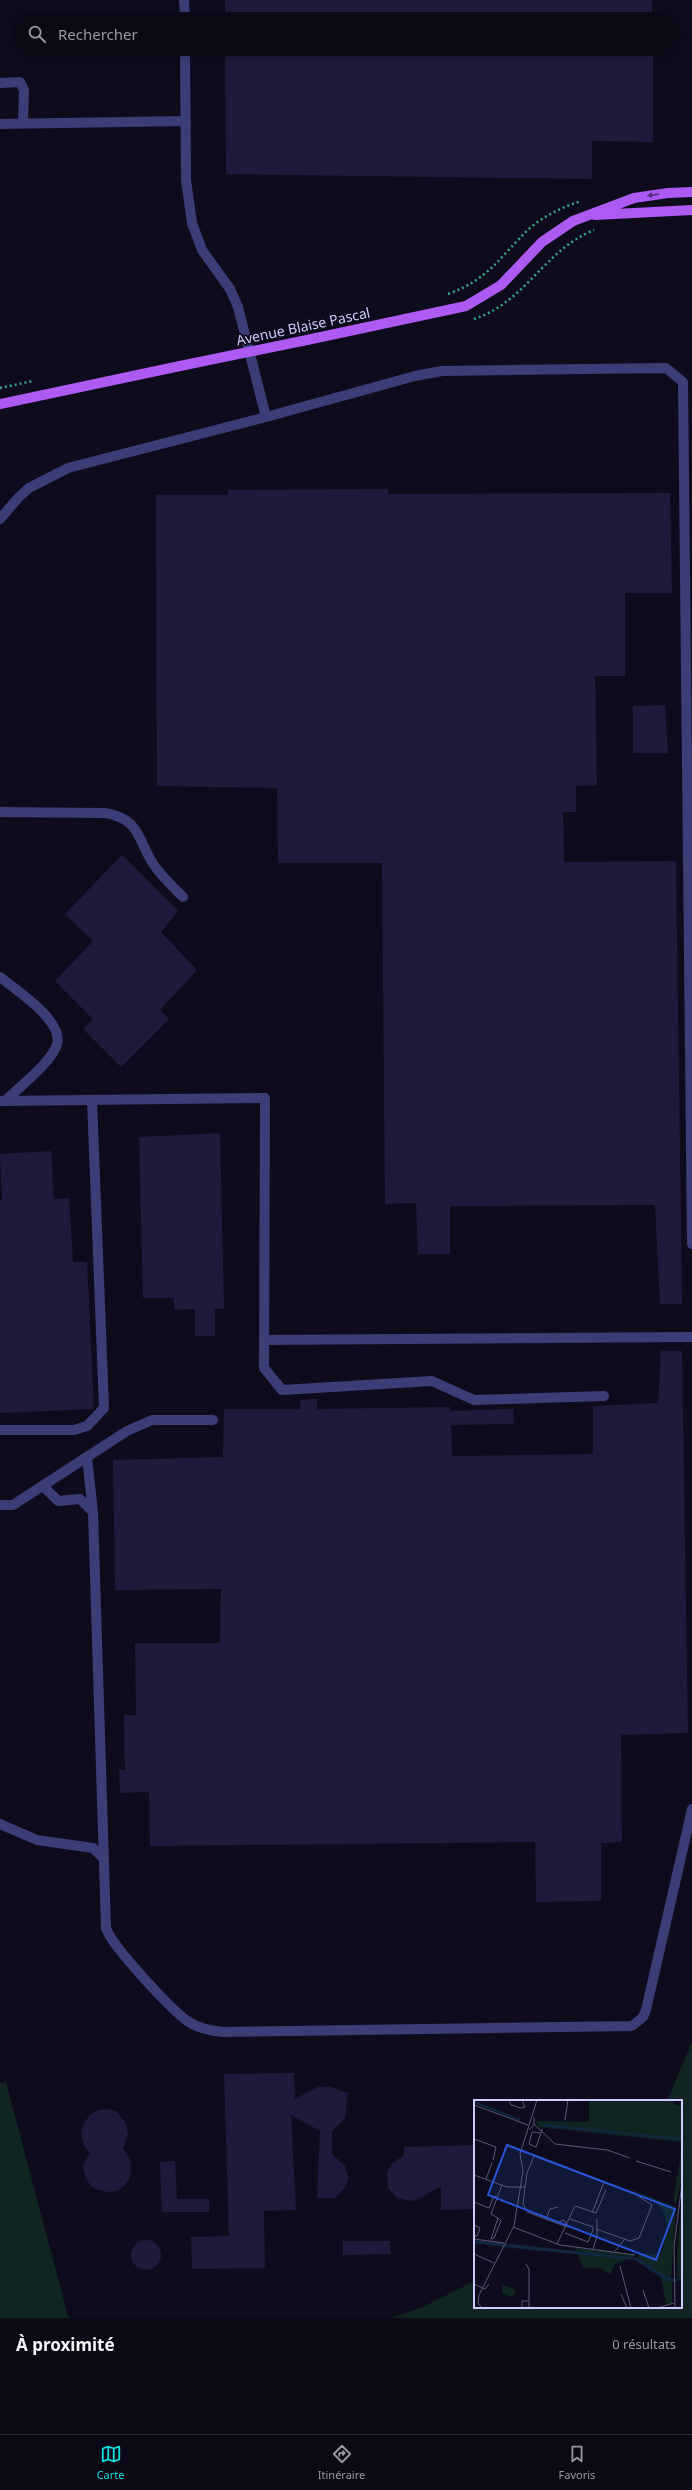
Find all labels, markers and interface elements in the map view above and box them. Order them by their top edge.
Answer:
search box [12,12,680,56]
icon: search [26,23,48,45]
text: Rechercher [58,24,138,44]
one-way arrow [647,192,659,198]
street label: Avenue Blaise Pascal [234,303,372,349]
inset map [474,2100,682,2308]
text: À proximité [16,2333,115,2356]
text: 0 résultats [612,2335,676,2353]
tab: Carte [97,2443,125,2482]
tab: Itinéraire [318,2443,365,2482]
tab: Favoris [559,2443,595,2482]

